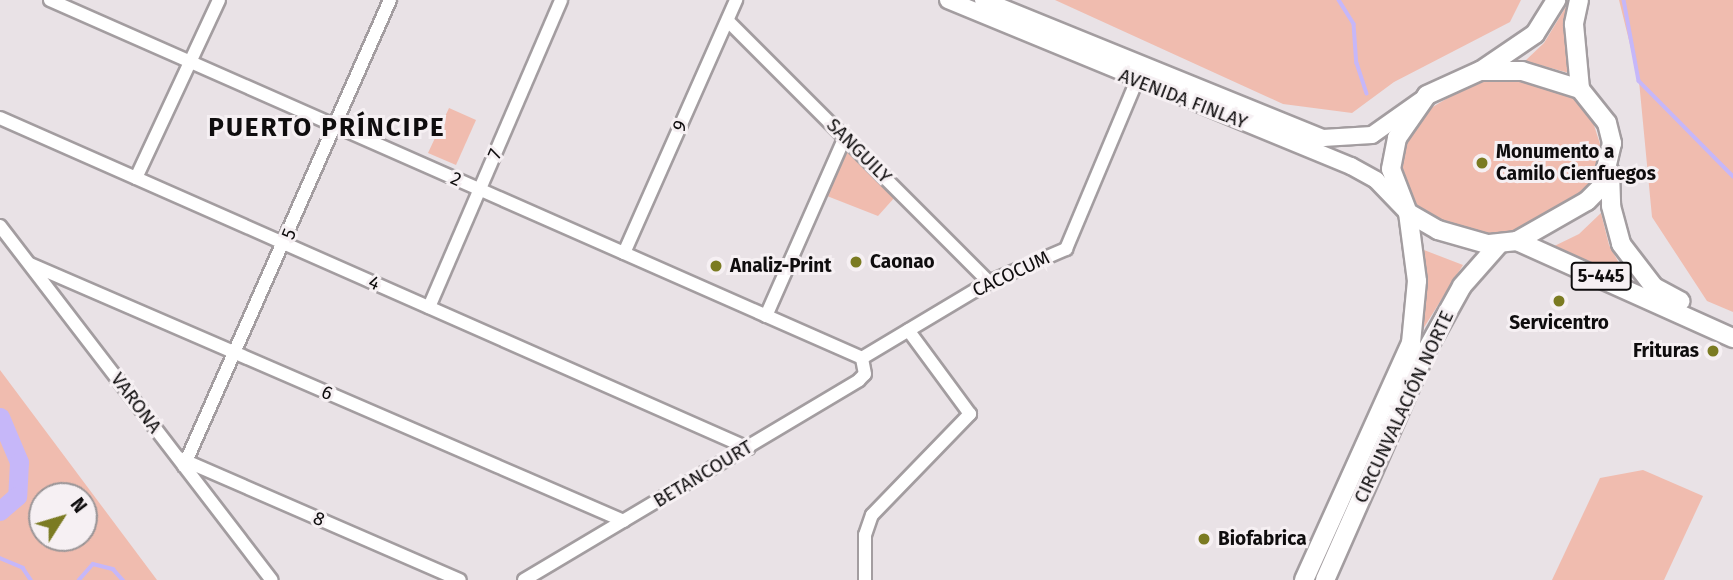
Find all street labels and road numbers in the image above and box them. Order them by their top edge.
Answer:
street label: AVENIDA FINLAY [1116,64,1250,134]
street label: SANGUILY [822,114,896,188]
street label: 9 [668,117,692,135]
street label: 7 [483,146,507,162]
street label: 2 [447,167,465,191]
street label: 5 [277,225,301,243]
street label: CACOCUM [969,246,1053,302]
road number: 5-445 [1570,262,1632,290]
street label: 4 [365,271,383,295]
street label: CIRCUNVALACIÓN NORTE [1349,307,1459,507]
street label: VARONA [106,368,166,438]
street label: 6 [318,381,336,405]
street label: BETANCOURT [649,436,757,512]
street label: 8 [310,506,328,532]

